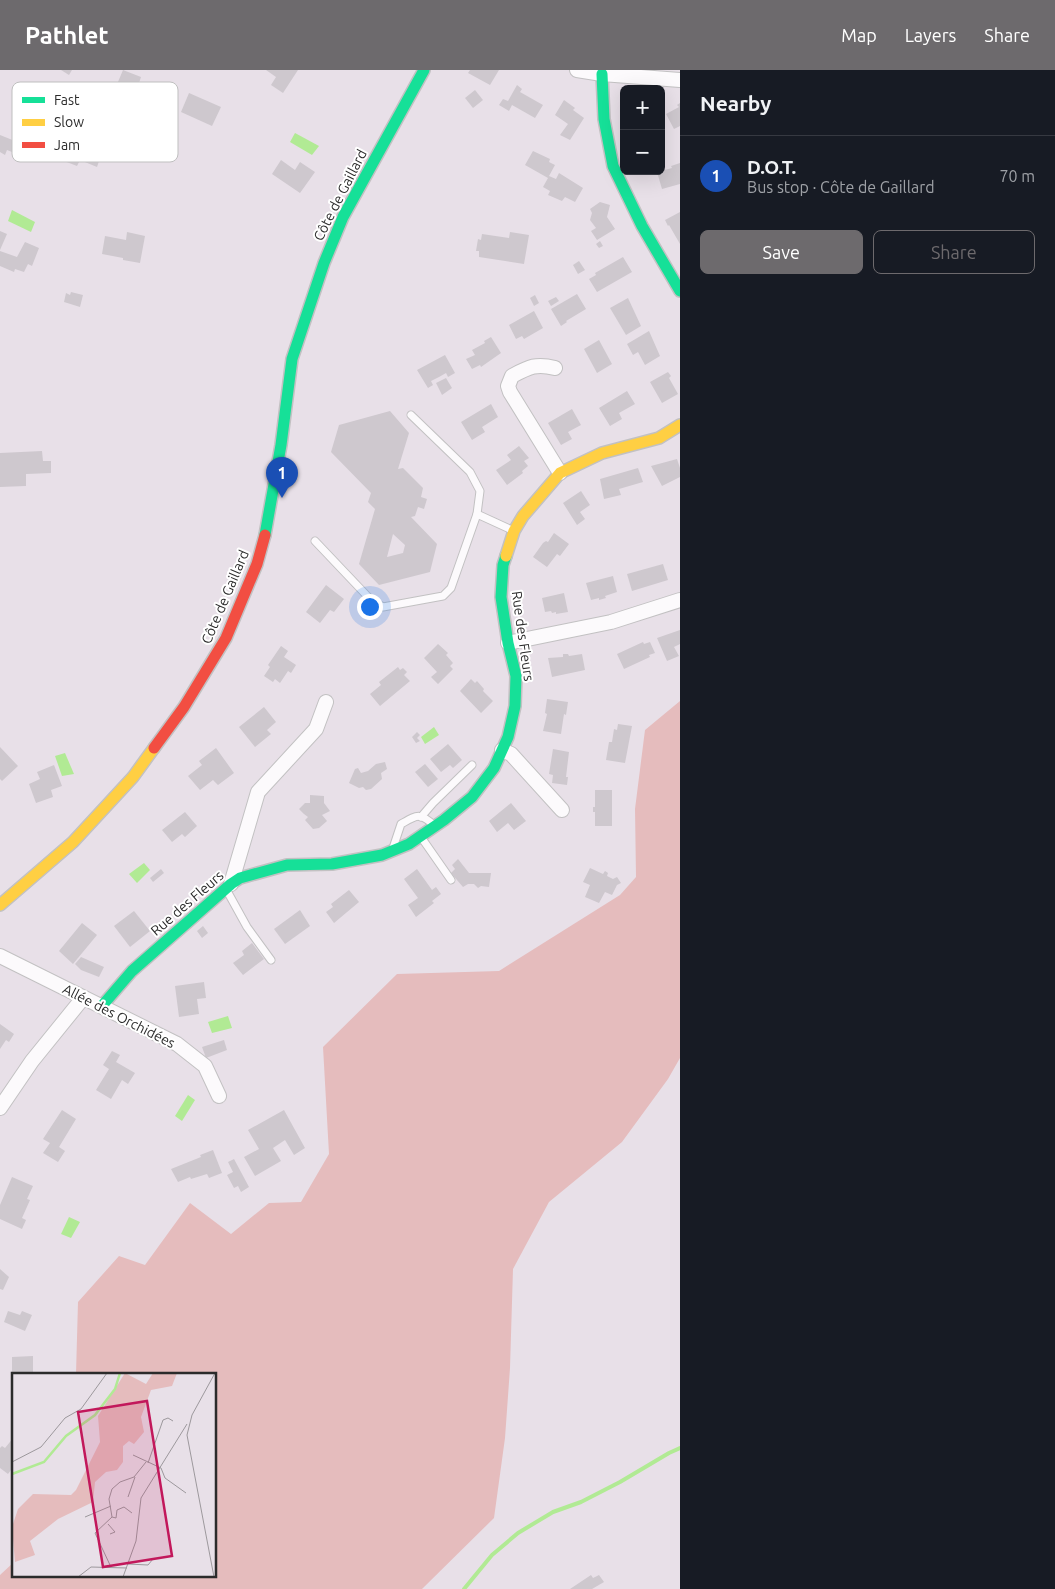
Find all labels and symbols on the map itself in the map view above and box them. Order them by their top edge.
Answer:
legend [12,82,178,162]
text: Fast [54,92,80,108]
text: Slow [54,114,84,130]
text: Jam [54,137,80,153]
street label: Côte de Gaillard [310,147,370,243]
pin: 1 [266,457,298,498]
street label: Côte de Gaillard [198,548,252,646]
street label: Rue des Fleurs [509,590,537,682]
your location [357,594,383,620]
street label: Rue des Fleurs [147,867,227,939]
street label: Allée des Orchidées [60,981,178,1051]
inset map [12,1373,216,1576]

